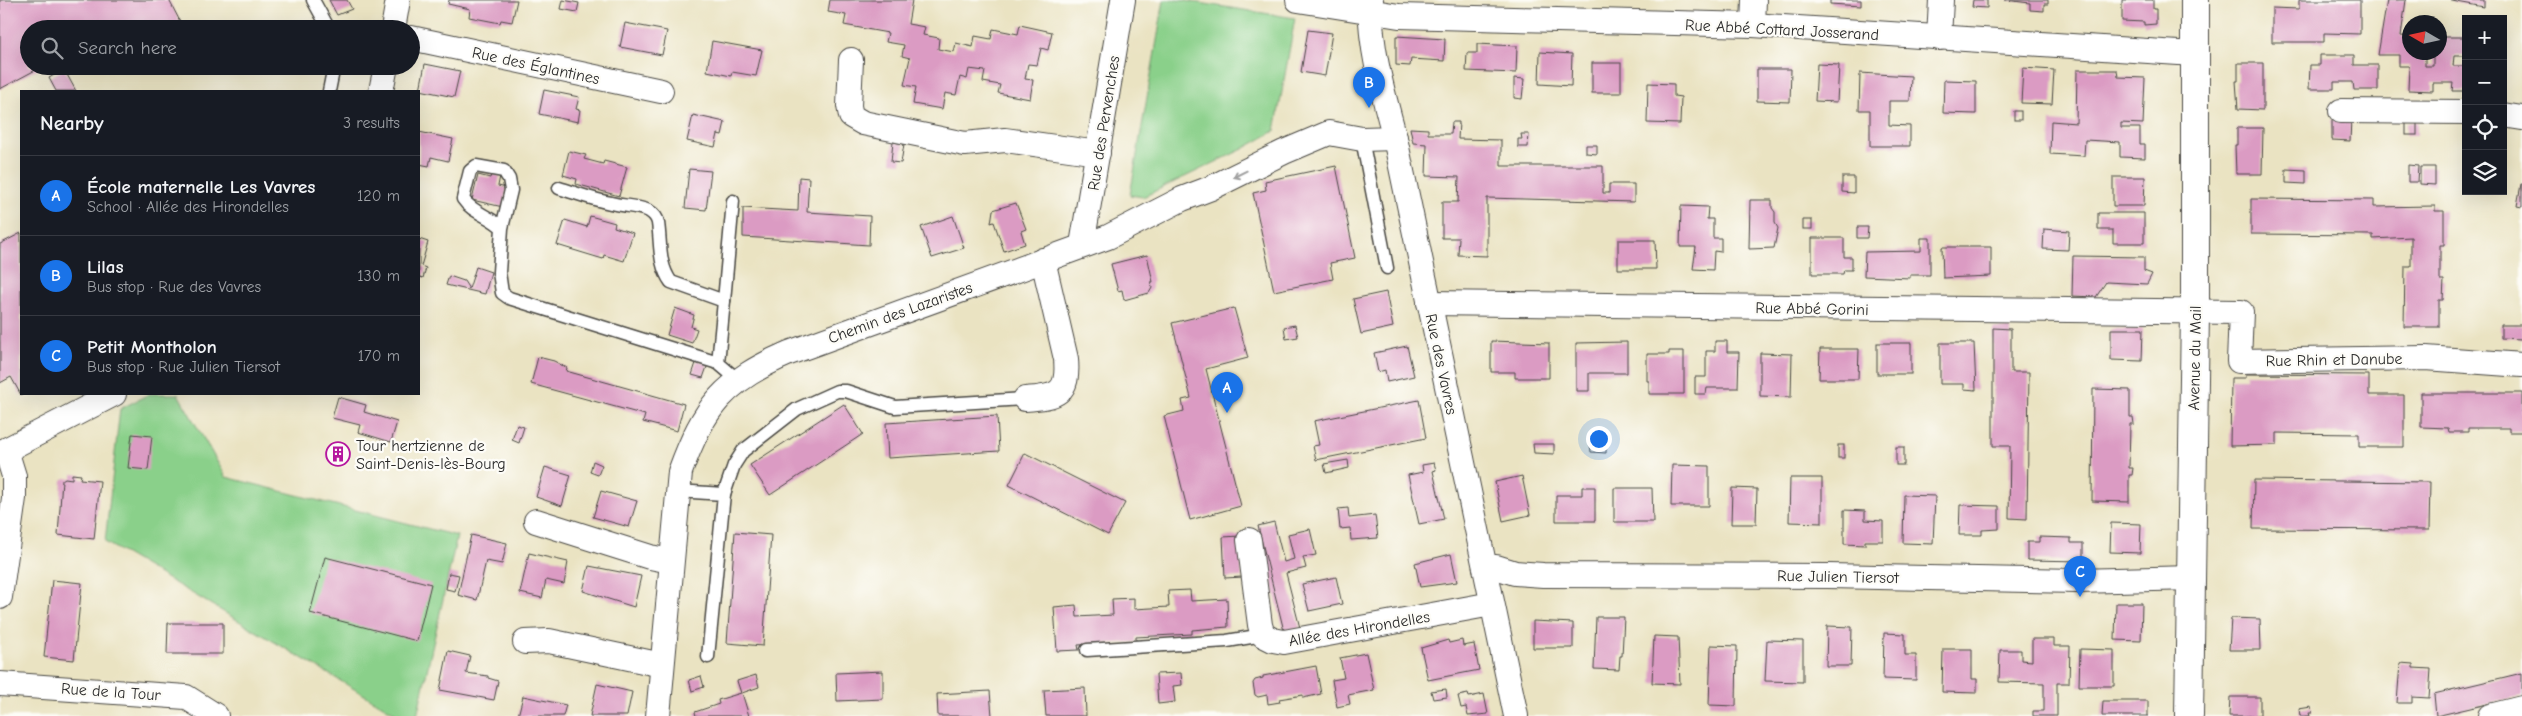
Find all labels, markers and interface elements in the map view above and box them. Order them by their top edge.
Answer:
north arrow [2402,15,2447,60]
map controls [2462,15,2507,195]
button: + [2462,15,2507,60]
street label: Rue Abbé Cottard Josserand [1685,16,1879,44]
search box [20,20,420,75]
icon: search [38,34,66,62]
text: Search here [78,37,177,59]
street label: Rue des Églantines [470,43,602,88]
street label: Rue des Pervenches [1084,54,1124,192]
button: − [2462,60,2507,105]
pin: B [1353,67,1385,108]
button: locate [2462,105,2507,150]
text: Nearby [40,111,104,135]
text: 3 results [343,114,400,132]
button: layers [2462,150,2507,195]
one-way arrow [1233,170,1248,179]
text: École maternelle Les Vavres [87,176,315,198]
text: A [52,187,60,205]
text: 120 m [357,187,400,205]
text: School · Allée des Hirondelles [87,198,289,216]
text: Lilas [87,256,124,278]
text: B [51,267,61,285]
text: 130 m [357,267,400,285]
text: Bus stop · Rue des Vavres [87,278,261,296]
street label: Chemin des Lazaristes [826,278,975,347]
street label: Rue Abbé Gorini [1755,299,1869,319]
street label: Avenue du Mail [2185,305,2205,411]
street label: Rue des Vavres [1422,312,1461,417]
text: Petit Montholon [87,336,217,358]
text: C [51,347,61,365]
text: 170 m [358,347,400,365]
street label: Rue Rhin et Danube [2265,350,2403,370]
text: Bus stop · Rue Julien Tiersot [87,358,280,376]
pin: A [1211,372,1243,413]
your location [1586,426,1612,452]
place label: Tour hertzienne de Saint-Denis-lès-Bourg [356,437,506,473]
building icon: Tour hertzienne de Saint-Denis-lès-Bourg [325,441,351,467]
pin: C [2064,556,2096,597]
street label: Rue Julien Tiersot [1777,567,1899,587]
street label: Allée des Hirondelles [1287,608,1431,650]
street label: Rue de la Tour [60,680,162,705]

